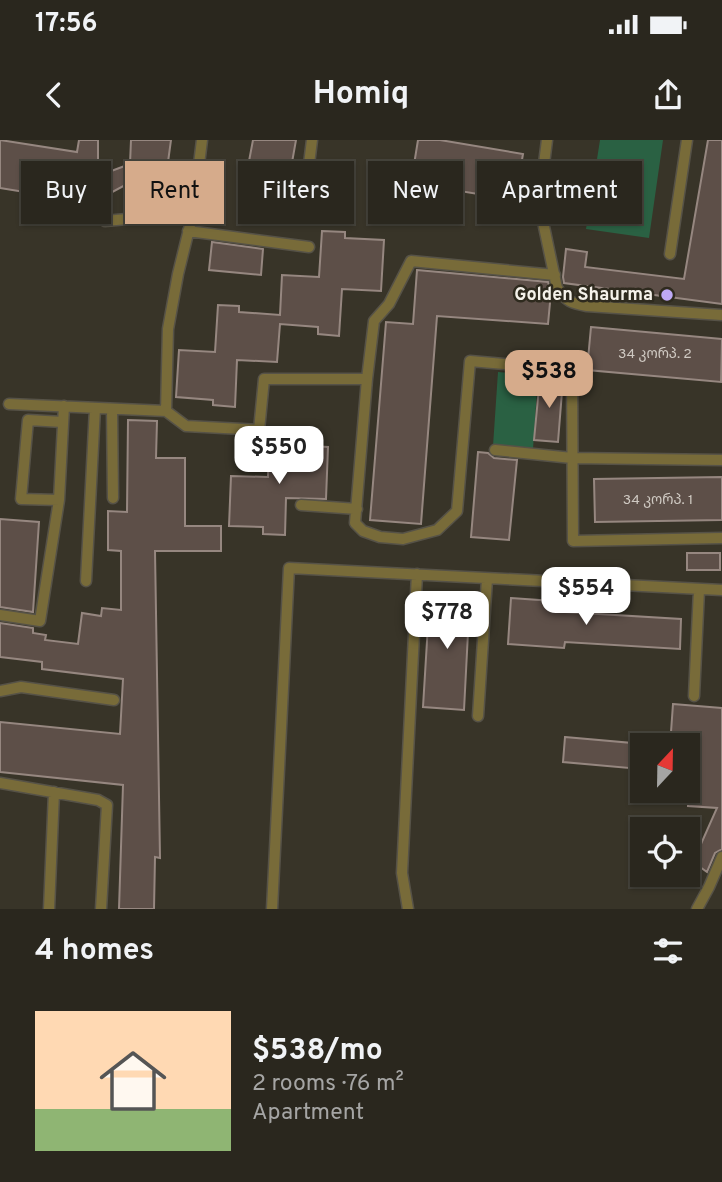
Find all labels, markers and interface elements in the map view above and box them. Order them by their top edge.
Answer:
text: 17:56 [35,8,98,41]
text: Homiq [313,75,409,115]
icon: back [35,76,73,114]
icon: share [649,76,687,114]
chip: Buy [21,161,111,224]
chip: Rent [125,161,224,224]
chip: Filters [238,161,354,224]
chip: New [368,161,463,224]
chip: Apartment [477,161,642,224]
place label: Golden Shaurma [514,284,653,307]
marker: Golden Shaurma [659,287,675,303]
house number: 34 კორპ. 2 [618,346,692,363]
pin: $538 [508,350,590,410]
text: $538 [521,358,577,387]
pin: $550 [238,426,320,486]
text: $550 [250,434,308,463]
house number: 34 კორპ. 1 [623,492,693,509]
pin: $554 [545,568,627,627]
text: $554 [557,575,615,604]
pin: $778 [406,592,488,651]
text: $778 [421,599,473,628]
north arrow [630,733,700,803]
map controls [630,733,700,887]
button: locate [630,817,700,887]
icon: filters [649,932,687,970]
text: 4 homes [35,933,154,970]
text: $538/mo [252,1033,383,1070]
icon: home [91,1039,175,1123]
text: 2 rooms · 76 m² [252,1070,404,1099]
text: Apartment [252,1099,364,1128]

